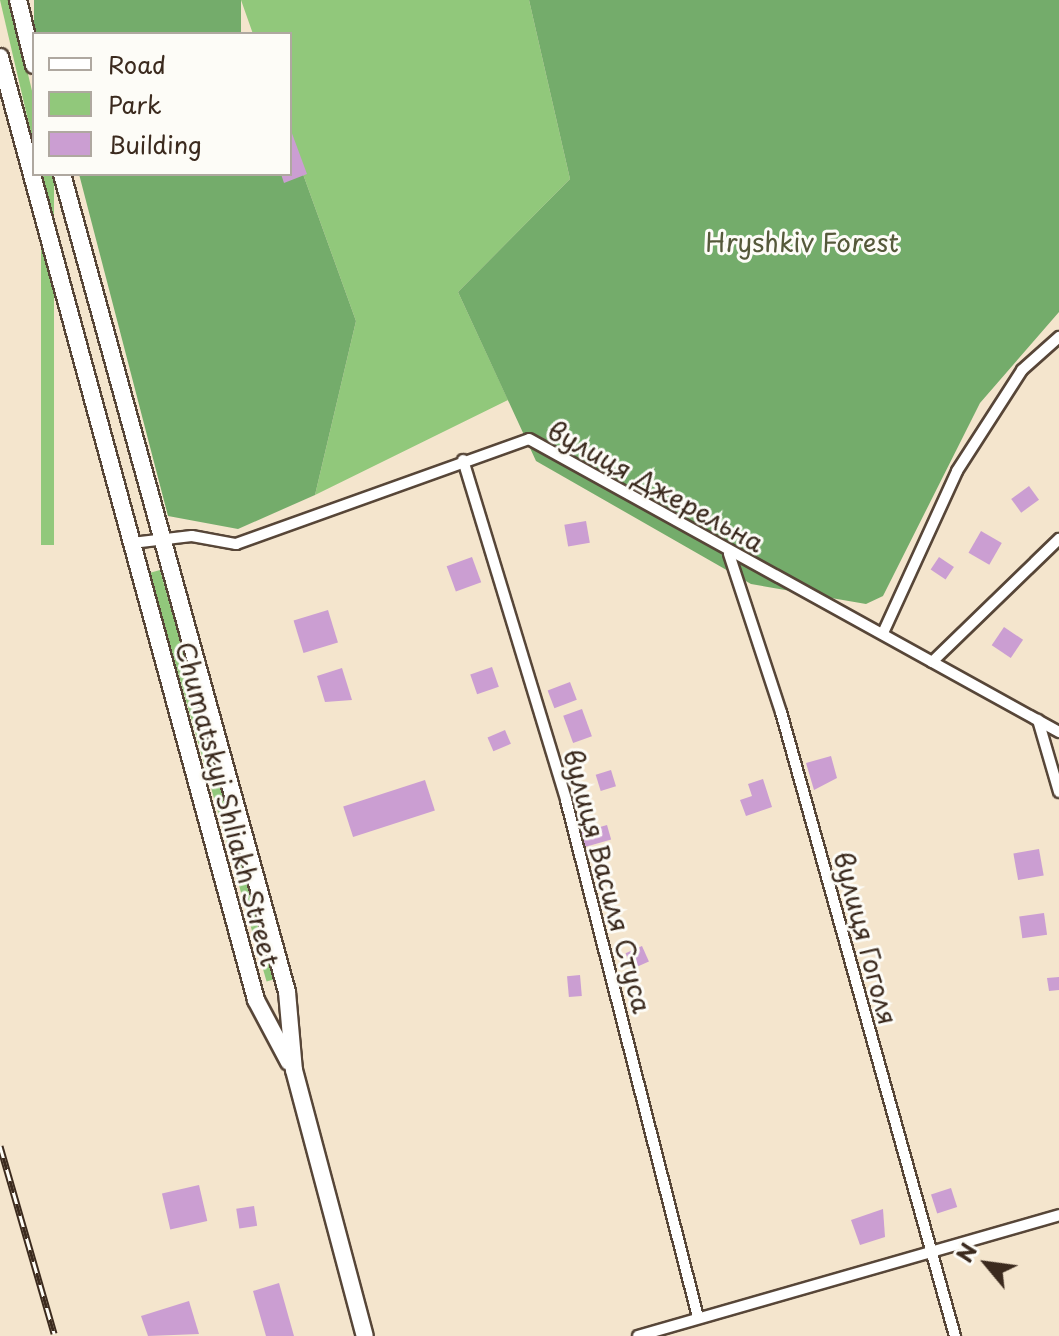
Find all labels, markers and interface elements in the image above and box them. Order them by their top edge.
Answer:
legend [32,32,292,176]
text: Road [108,46,166,82]
text: Park [108,86,162,122]
text: Building [108,126,202,162]
park label: Hryshkiv Forest [704,226,900,258]
street label: вулиця Джерельна [542,414,770,558]
street label: Chumatskyi Shliakh Street [169,637,287,971]
street label: вулиця Василя Стуса [557,745,659,1017]
street label: вулиця Гоголя [828,848,904,1028]
north arrow [947,1224,1027,1304]
text: N [947,1236,984,1268]

